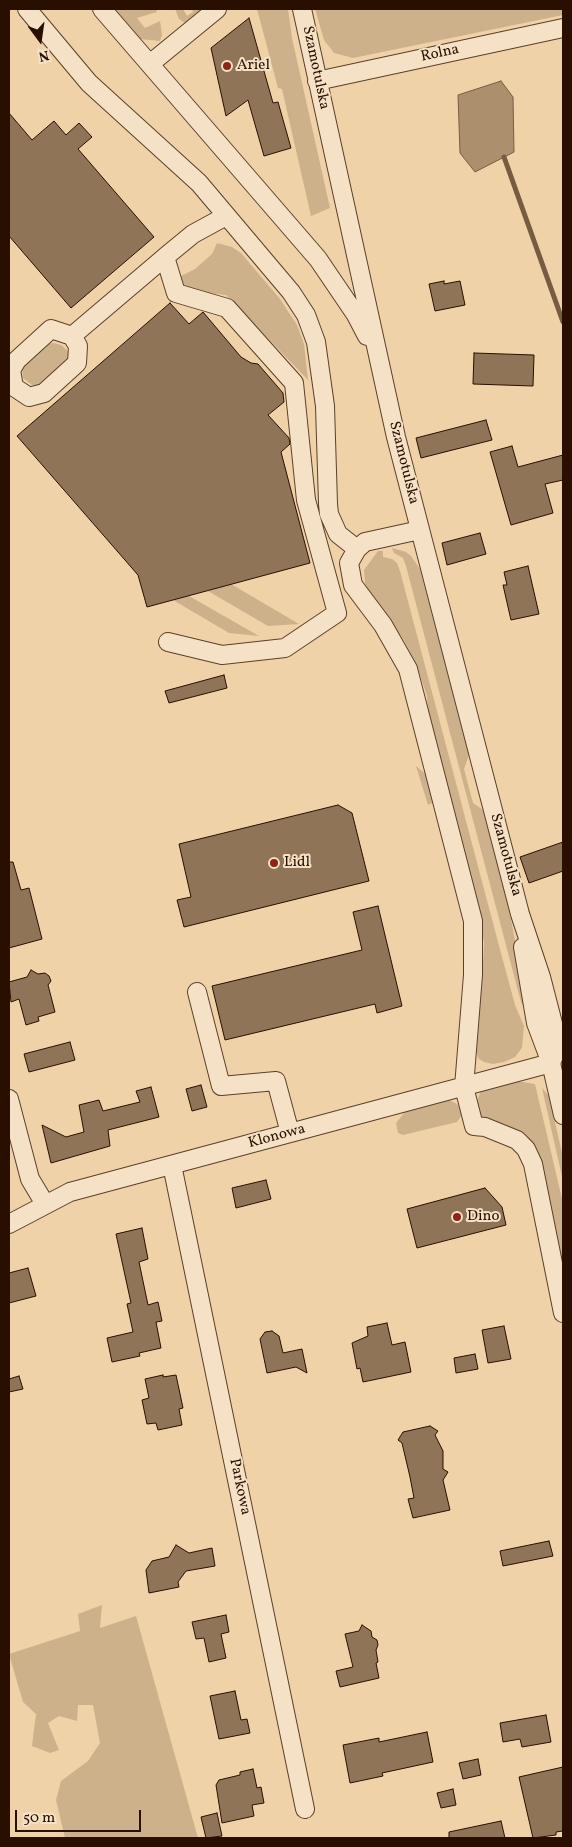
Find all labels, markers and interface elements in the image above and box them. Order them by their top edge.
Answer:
north arrow [15,15,65,65]
street label: Szamotulska [297,25,333,111]
street label: Rolna [419,41,461,67]
text: N [37,45,51,65]
place label: Ariel [237,57,270,75]
marker: Ariel [221,60,233,72]
street label: Szamotulska [384,420,422,506]
street label: Szamotulska [485,812,525,898]
place label: Lidl [284,854,310,872]
marker: Lidl [268,857,280,869]
street label: Klonowa [246,1121,308,1153]
place label: Dino [467,1208,499,1226]
marker: Dino [451,1211,463,1223]
street label: Parkowa [224,1457,254,1517]
scale bar [18,1800,144,1832]
text: 50 m [23,1808,55,1829]

